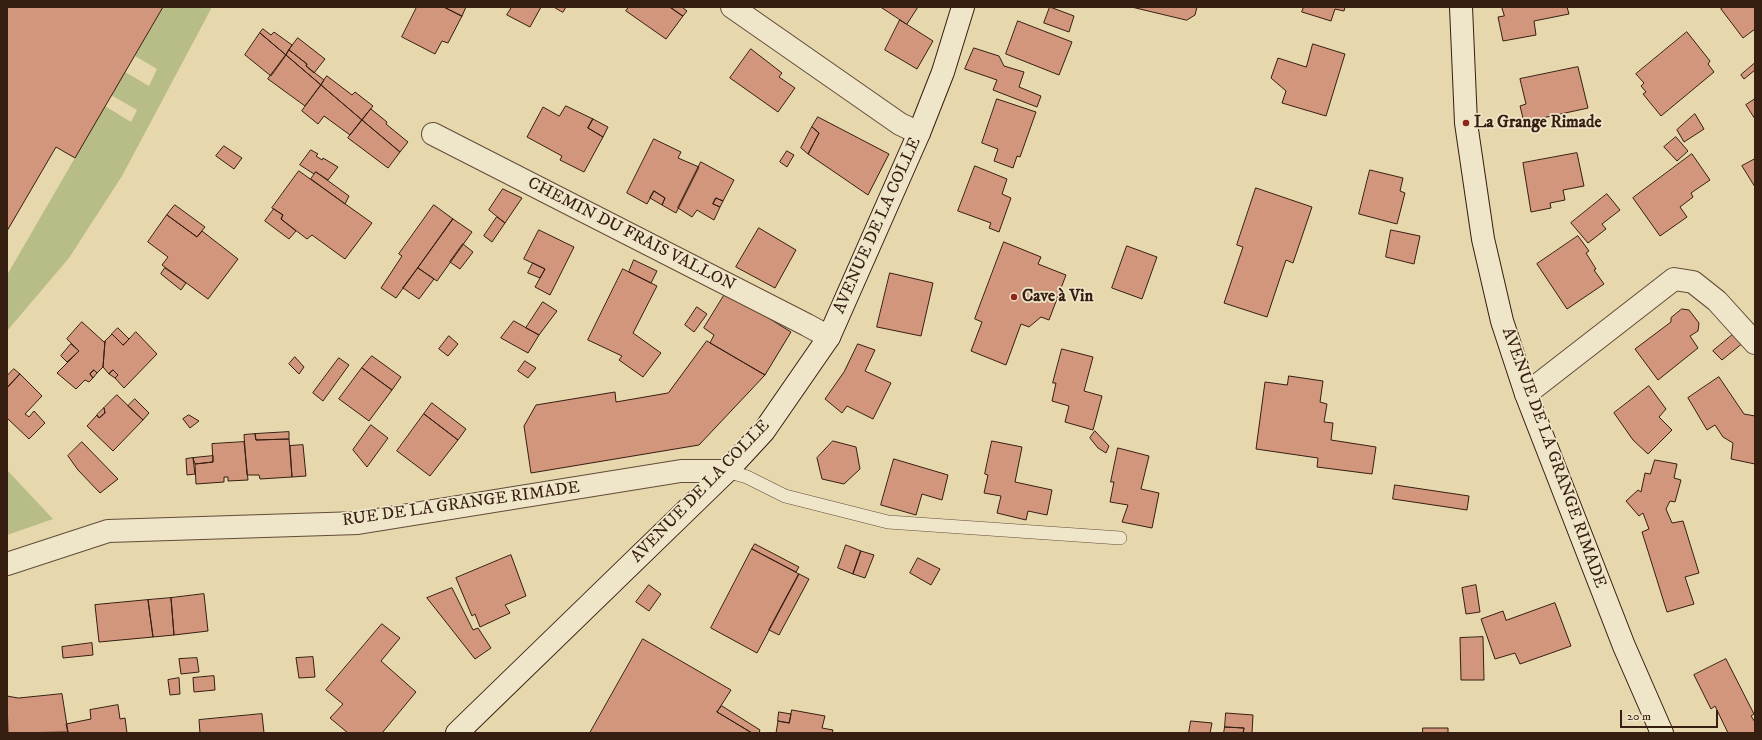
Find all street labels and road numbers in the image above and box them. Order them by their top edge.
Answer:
street label: AVENUE DE LA COLLE [830,135,926,317]
street label: CHEMIN DU FRAIS VALLON [524,174,738,296]
street label: AVENUE DE LA GRANGE RIMADE [1496,325,1610,591]
street label: AVENUE DE LA COLLE [627,416,775,568]
street label: RUE DE LA GRANGE RIMADE [341,478,581,532]

